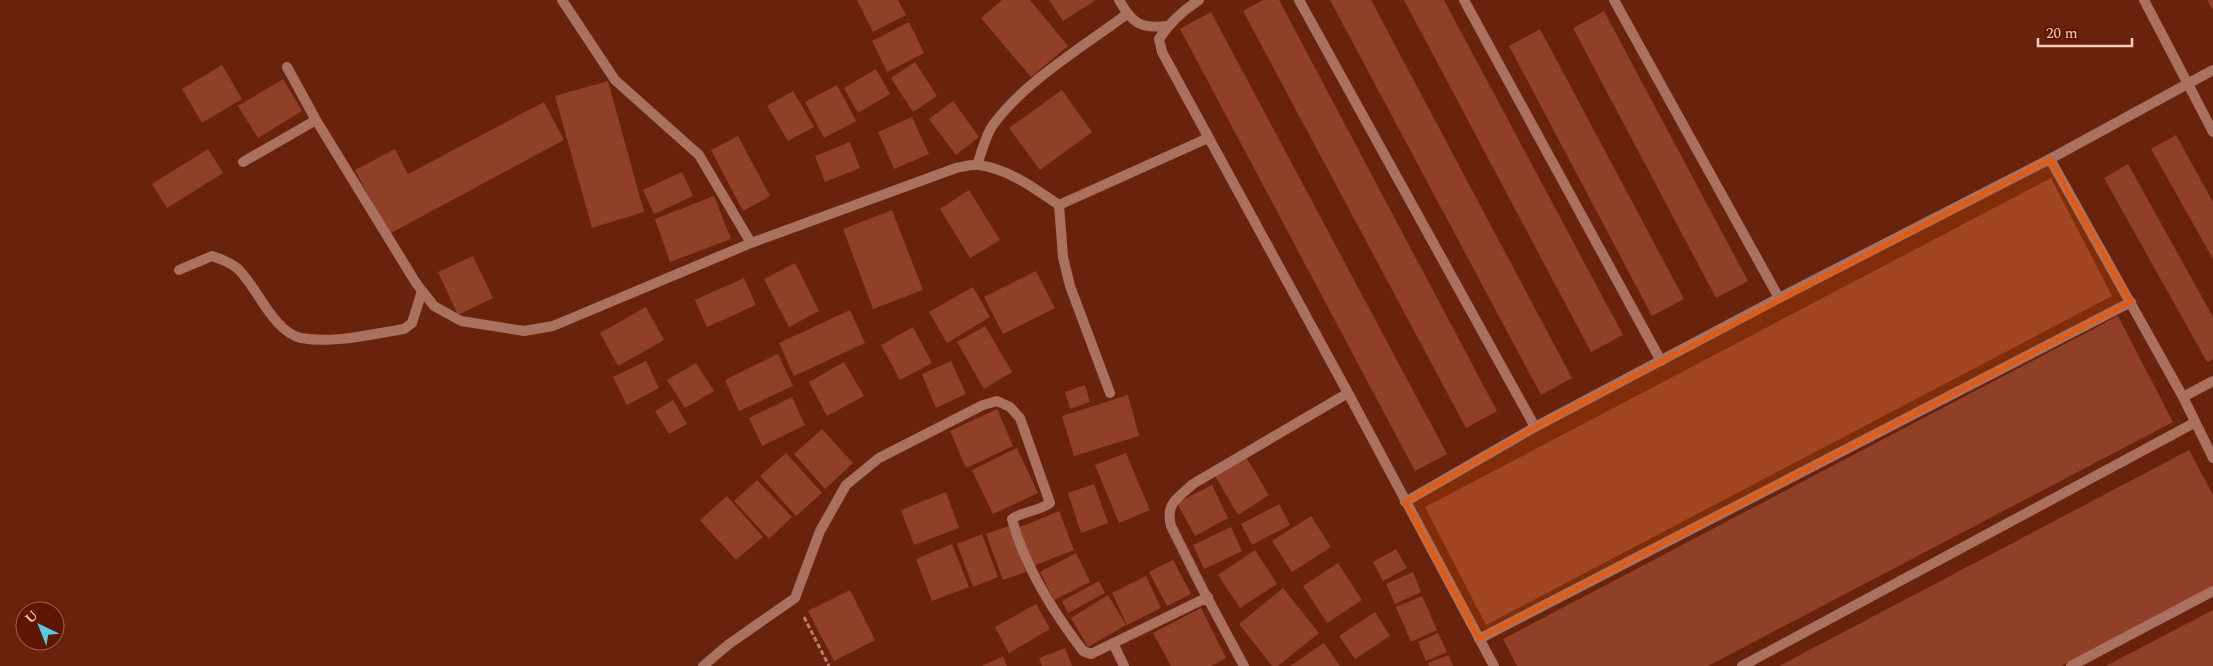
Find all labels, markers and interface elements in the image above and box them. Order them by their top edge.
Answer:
scale bar [2038,15,2132,47]
text: 20 m [2046,22,2078,45]
north arrow [15,601,65,651]
text: U [20,605,43,629]

